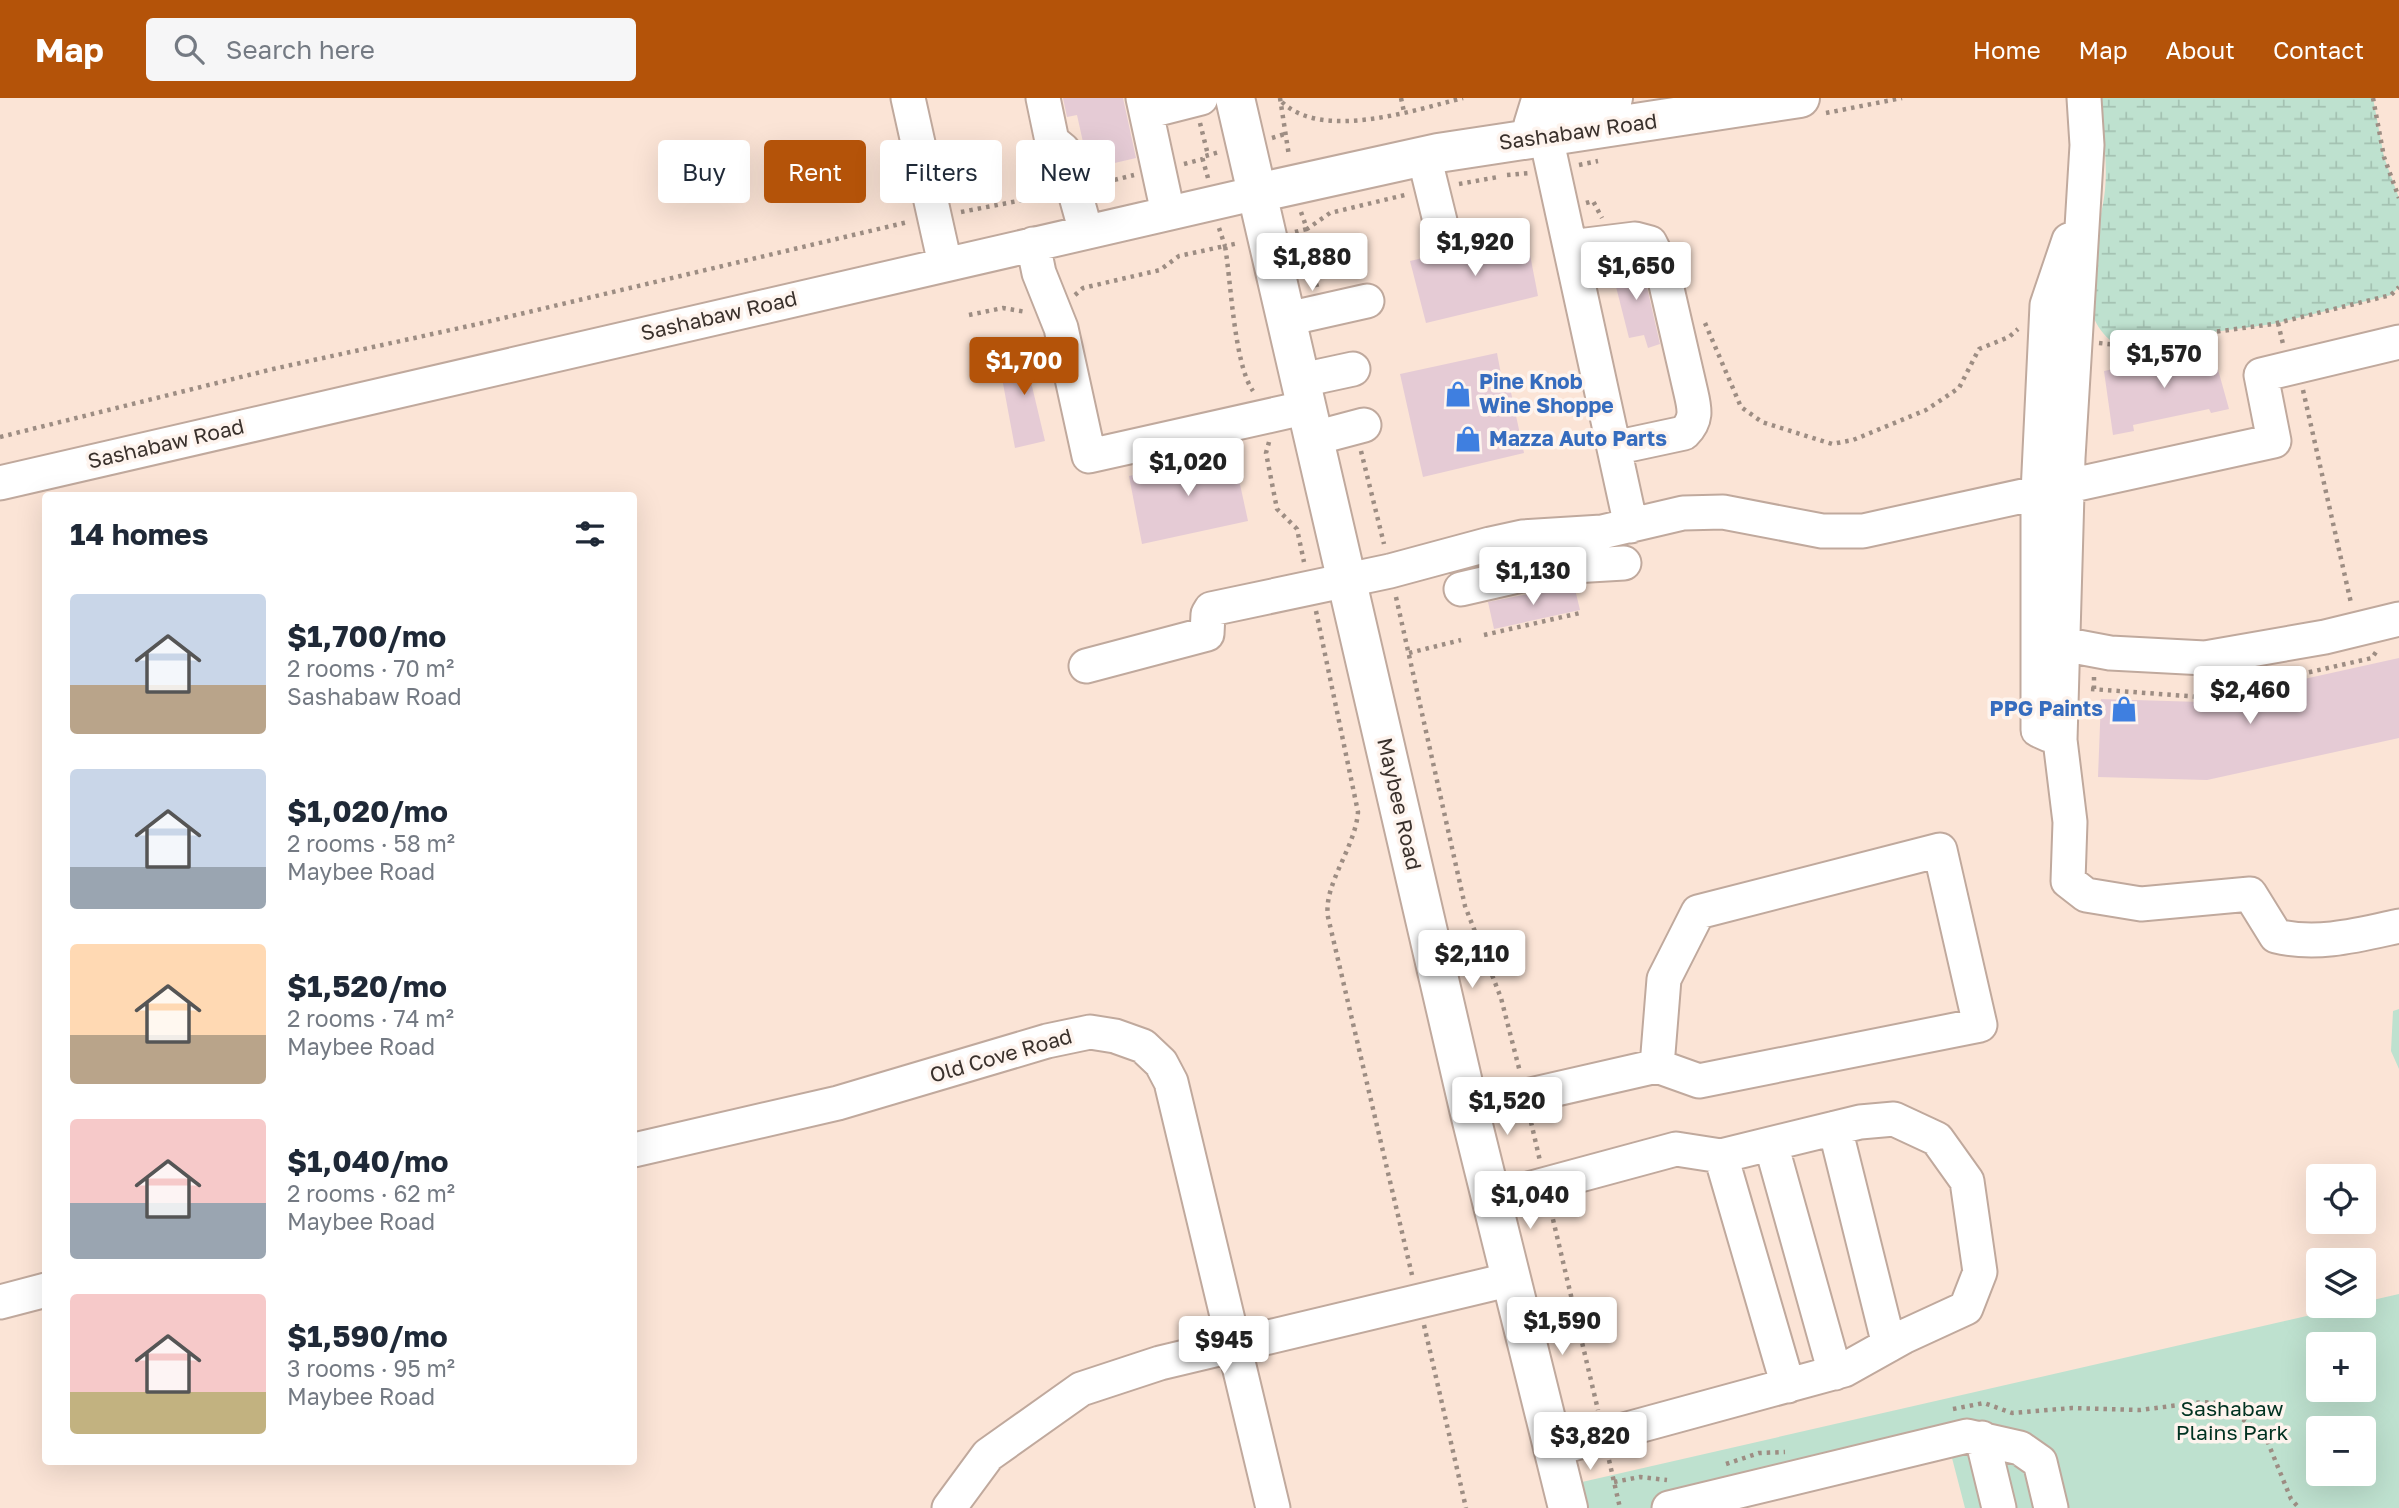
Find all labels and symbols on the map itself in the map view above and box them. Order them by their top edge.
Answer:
street label: Sashabaw Road [1497,107,1659,155]
pin: $1,920 [1418,218,1532,278]
pin: $1,880 [1255,234,1369,293]
pin: $1,650 [1579,242,1693,302]
street label: Sashabaw Road [638,284,799,346]
pin: $1,570 [2107,330,2221,390]
pin: $1,700 [967,338,1081,397]
place label: Pine Knob Wine Shoppe [1479,368,1614,418]
shop icon: Pine Knob Wine Shoppe [1443,379,1473,409]
street label: Sashabaw Road [85,412,246,474]
shop icon: Mazza Auto Parts [1453,424,1483,454]
place label: Mazza Auto Parts [1489,425,1667,451]
pin: $1,020 [1131,438,1245,498]
pin: $1,130 [1476,547,1590,607]
pin: $2,460 [2193,666,2307,726]
shop icon: PPG Paints [2109,694,2139,724]
place label: PPG Paints [1990,695,2103,721]
street label: Maybee Road [1372,735,1428,873]
pin: $2,110 [1415,930,1529,990]
street label: Old Cove Road [927,1022,1075,1088]
pin: $1,520 [1450,1077,1564,1137]
pin: $1,040 [1473,1172,1587,1231]
pin: $1,590 [1505,1298,1619,1357]
pin: $945 [1183,1316,1265,1376]
park label: Sashabaw Plains Park [2176,1395,2288,1445]
pin: $3,820 [1533,1412,1647,1472]

